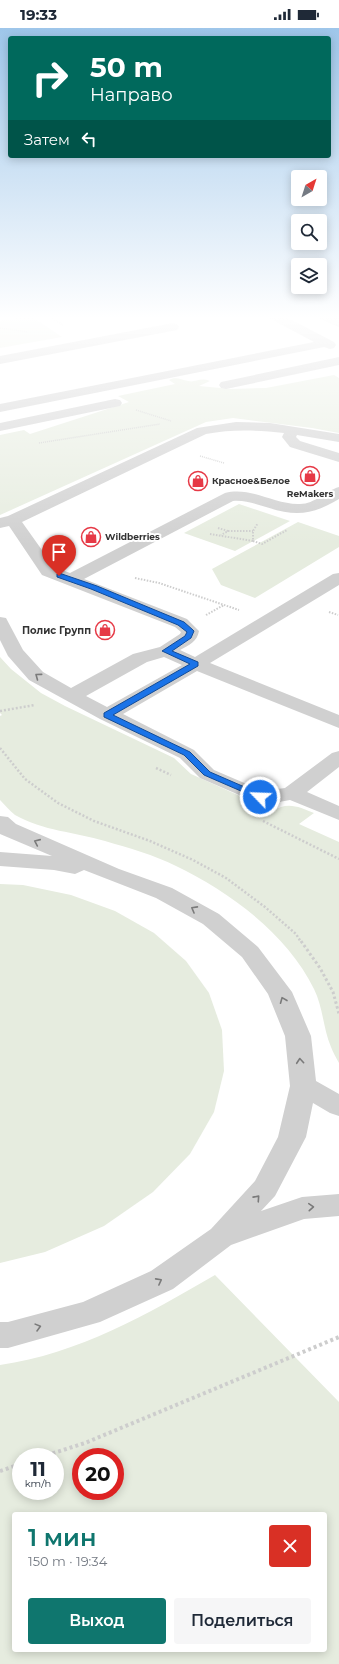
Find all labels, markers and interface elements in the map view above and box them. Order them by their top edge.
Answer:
text: 19:33 [20,5,57,24]
text: 50 m [90,50,163,84]
icon: right [24,52,76,104]
text: Направо [90,84,173,106]
icon: left [78,128,100,150]
text: Затем [24,130,70,149]
north arrow [291,170,327,206]
map controls [291,170,327,294]
button: search [291,214,327,250]
button: layers [291,258,327,294]
shop icon: ReMakers [299,465,321,487]
shop icon: Красное&Белое [187,470,209,492]
place label: Красное&Белое [212,475,290,486]
place label: ReMakers [287,488,333,499]
shop icon: Wildberries [80,526,102,548]
place label: Wildberries [105,531,160,542]
pin [42,535,76,576]
icon: arrive [48,541,70,563]
shop icon: Полис Групп [94,619,116,641]
place label: Полис Групп [22,624,91,637]
one-way arrow [36,674,43,681]
position arrow [239,776,281,818]
one-way arrow [33,839,41,847]
one-way arrow [190,907,198,914]
one-way arrow [280,997,288,1004]
one-way arrow [296,1058,305,1064]
one-way arrow [252,1195,259,1202]
one-way arrow [308,1203,314,1212]
one-way arrow [155,1278,162,1285]
one-way arrow [34,1323,41,1332]
speed limit sign: 20 [72,1448,124,1500]
text: 11 [30,1457,46,1481]
text: km/h [25,1477,51,1490]
text: 1 мин [28,1523,96,1552]
button: close [269,1525,311,1567]
text: 150 m · 19:34 [28,1553,107,1569]
button: Выход [28,1598,166,1644]
button: Поделиться [174,1598,311,1644]

